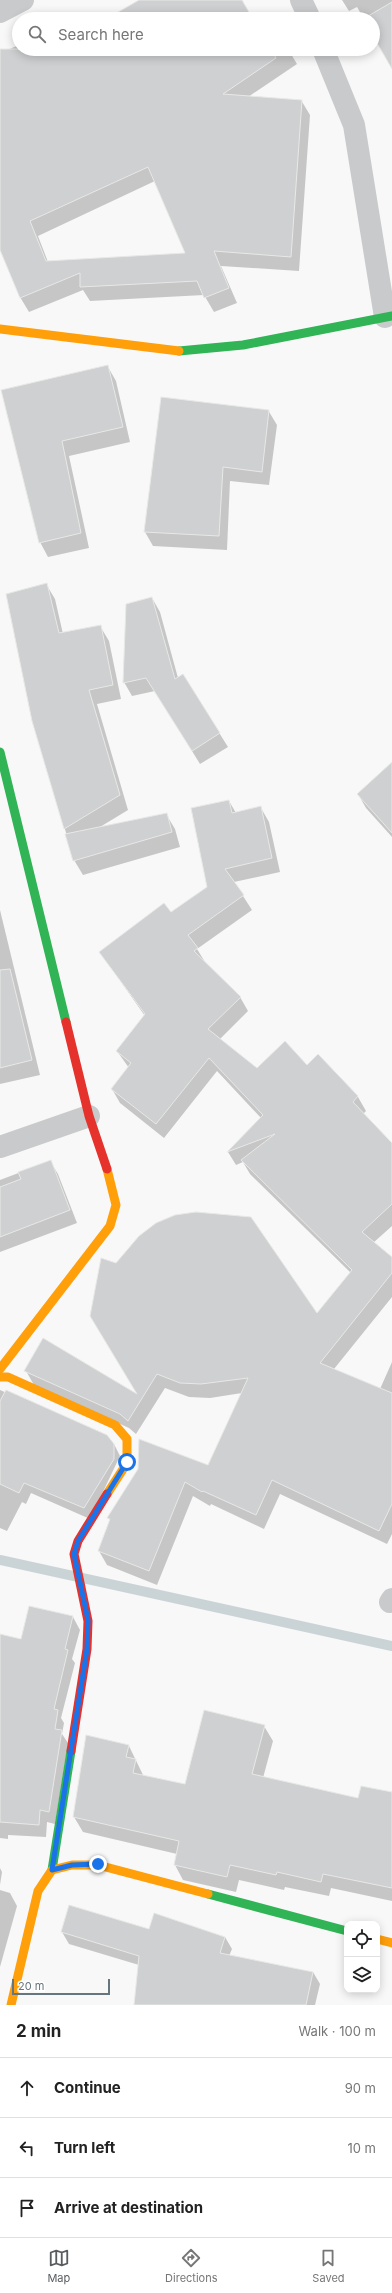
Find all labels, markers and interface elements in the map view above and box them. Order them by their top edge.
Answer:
search box [12,12,380,56]
icon: search [26,23,48,45]
text: Search here [58,25,144,44]
route start [118,1453,136,1471]
route end [89,1855,107,1873]
map controls [344,1921,380,1993]
button: locate [344,1921,380,1957]
button: layers [344,1957,380,1993]
scale bar [12,1977,110,1996]
text: 20 m [18,1979,44,1993]
text: 2 min [16,2021,61,2041]
text: Walk · 100 m [298,2023,376,2039]
icon: ahead [16,2077,38,2099]
text: Continue [54,2078,121,2097]
text: 90 m [345,2080,376,2096]
icon: left [16,2137,38,2159]
text: Turn left [54,2138,115,2157]
text: 10 m [347,2140,376,2156]
icon: arrive [16,2197,38,2219]
text: Arrive at destination [54,2198,203,2217]
tab: Map [47,2247,70,2285]
tab: Directions [165,2247,218,2285]
tab: Saved [312,2247,345,2285]

